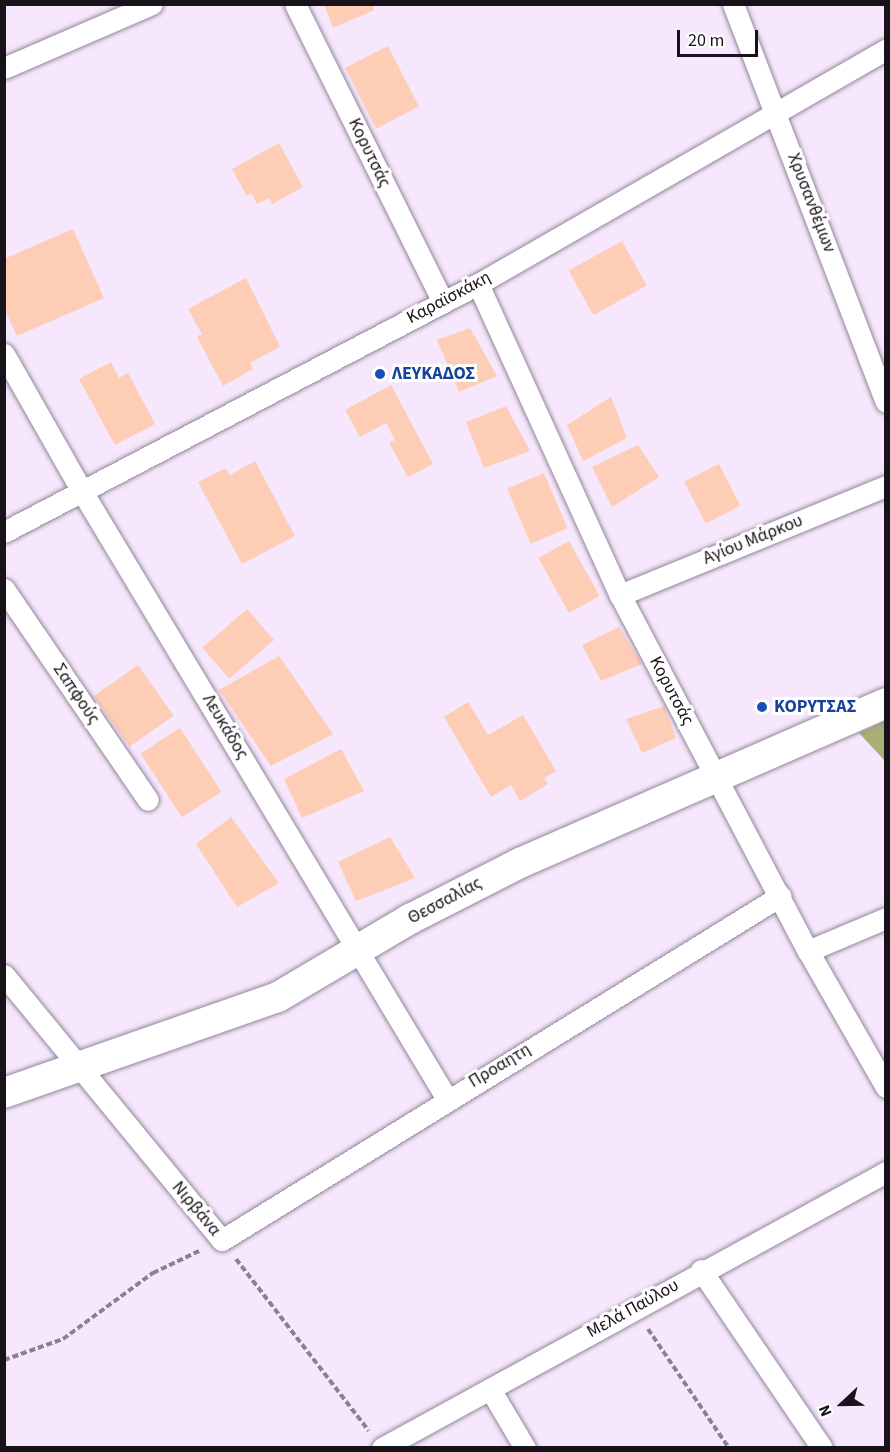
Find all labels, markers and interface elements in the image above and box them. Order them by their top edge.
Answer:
scale bar [680,18,761,56]
text: 20 m [688,28,724,53]
street label: Κορυτσάς [343,115,395,191]
street label: Χρυσανθέμων [782,150,840,256]
street label: Καραϊσκάκη [403,267,495,329]
place label: ΛΕΥΚΑΔΟΣ [392,363,475,385]
marker: ΛΕΥΚΑΔΟΣ [373,367,387,381]
street label: Αγίου Μάρκου [700,510,806,570]
street label: Κορυτσάς [644,653,698,729]
street label: Σαπφούς [48,659,104,729]
street label: Λευκάδος [197,691,253,763]
place label: ΚΟΡΥΤΣΑΣ [774,696,856,718]
marker: ΚΟΡΥΤΣΑΣ [755,700,769,714]
street label: Θεσσαλίας [404,873,486,929]
street label: Προαητη [465,1039,535,1093]
street label: Νιρβάνα [167,1177,225,1241]
street label: Μελά Παύλου [583,1275,683,1343]
north arrow [812,1374,872,1434]
text: N [813,1402,838,1420]

